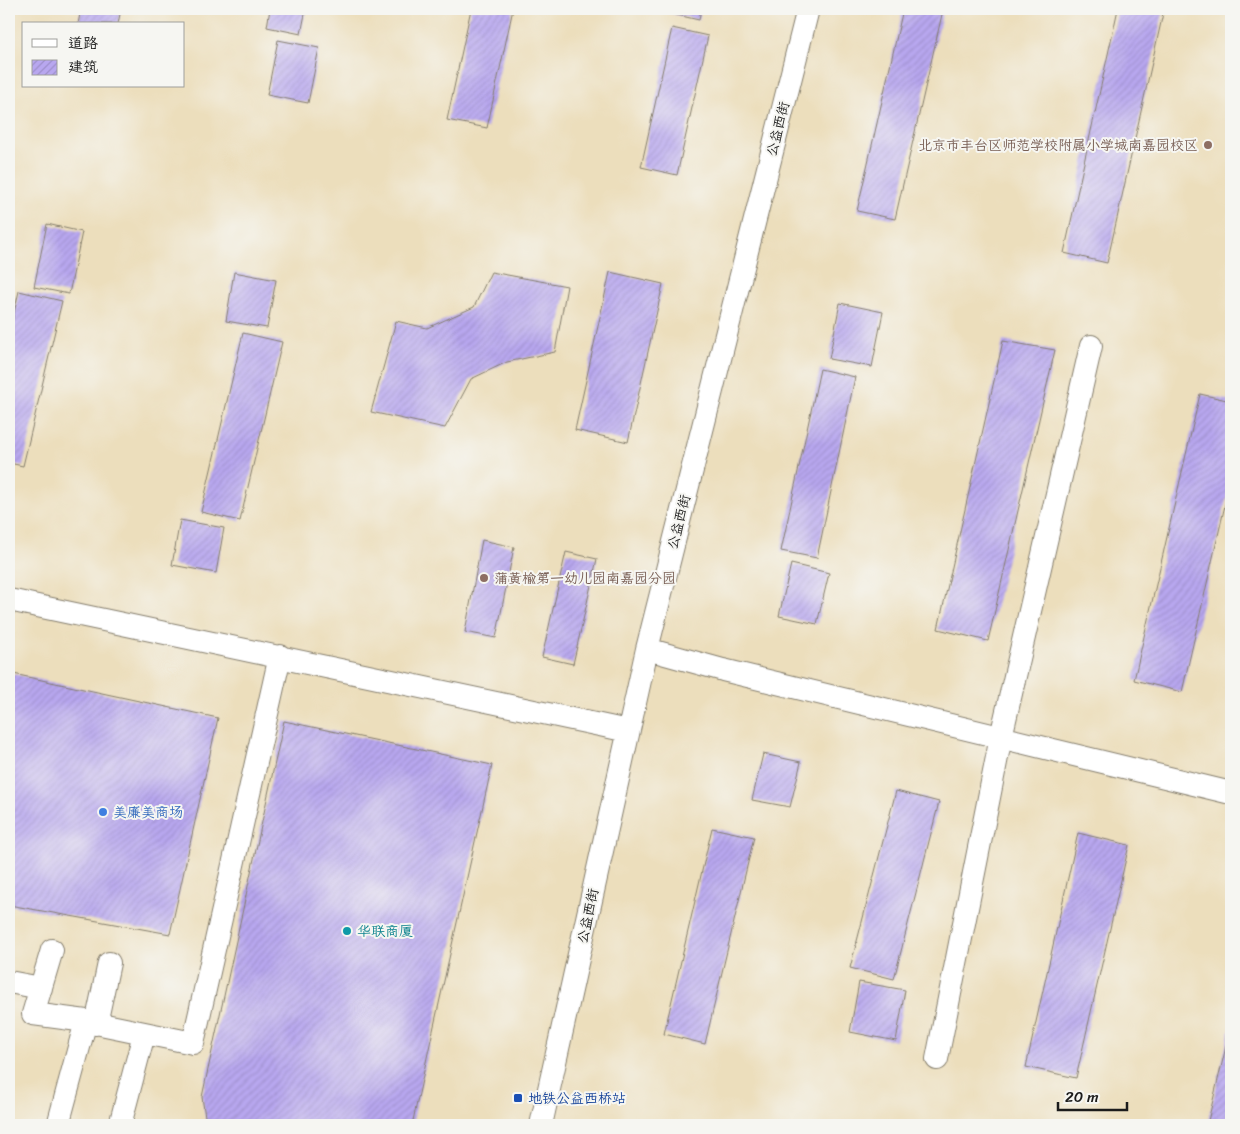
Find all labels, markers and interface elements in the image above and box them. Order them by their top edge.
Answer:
legend [22,22,185,88]
text: 道路 [68,30,98,56]
text: 建筑 [68,54,98,80]
street label: 公益西街 [759,99,797,159]
place label: 北京市丰台区师范学校附属小学城南嘉园校区 [918,133,1198,158]
marker: 北京市丰台区师范学校附属小学城南嘉园校区 [1202,139,1214,151]
street label: 公益西街 [660,492,698,552]
place label: 蒲黄榆第一幼儿园南嘉园分园 [494,566,676,591]
marker: 蒲黄榆第一幼儿园南嘉园分园 [478,572,490,584]
place label: 美廉美商场 [113,800,183,825]
marker: 美廉美商场 [97,806,109,818]
street label: 公益西街 [570,886,606,946]
place label: 华联商厦 [357,919,413,944]
marker: 华联商厦 [341,925,353,937]
scale bar [1058,1079,1126,1111]
text: 20 m [1065,1084,1099,1110]
place label: 地铁公益西桥站 [528,1086,626,1111]
marker: 地铁公益西桥站 [512,1092,524,1104]

